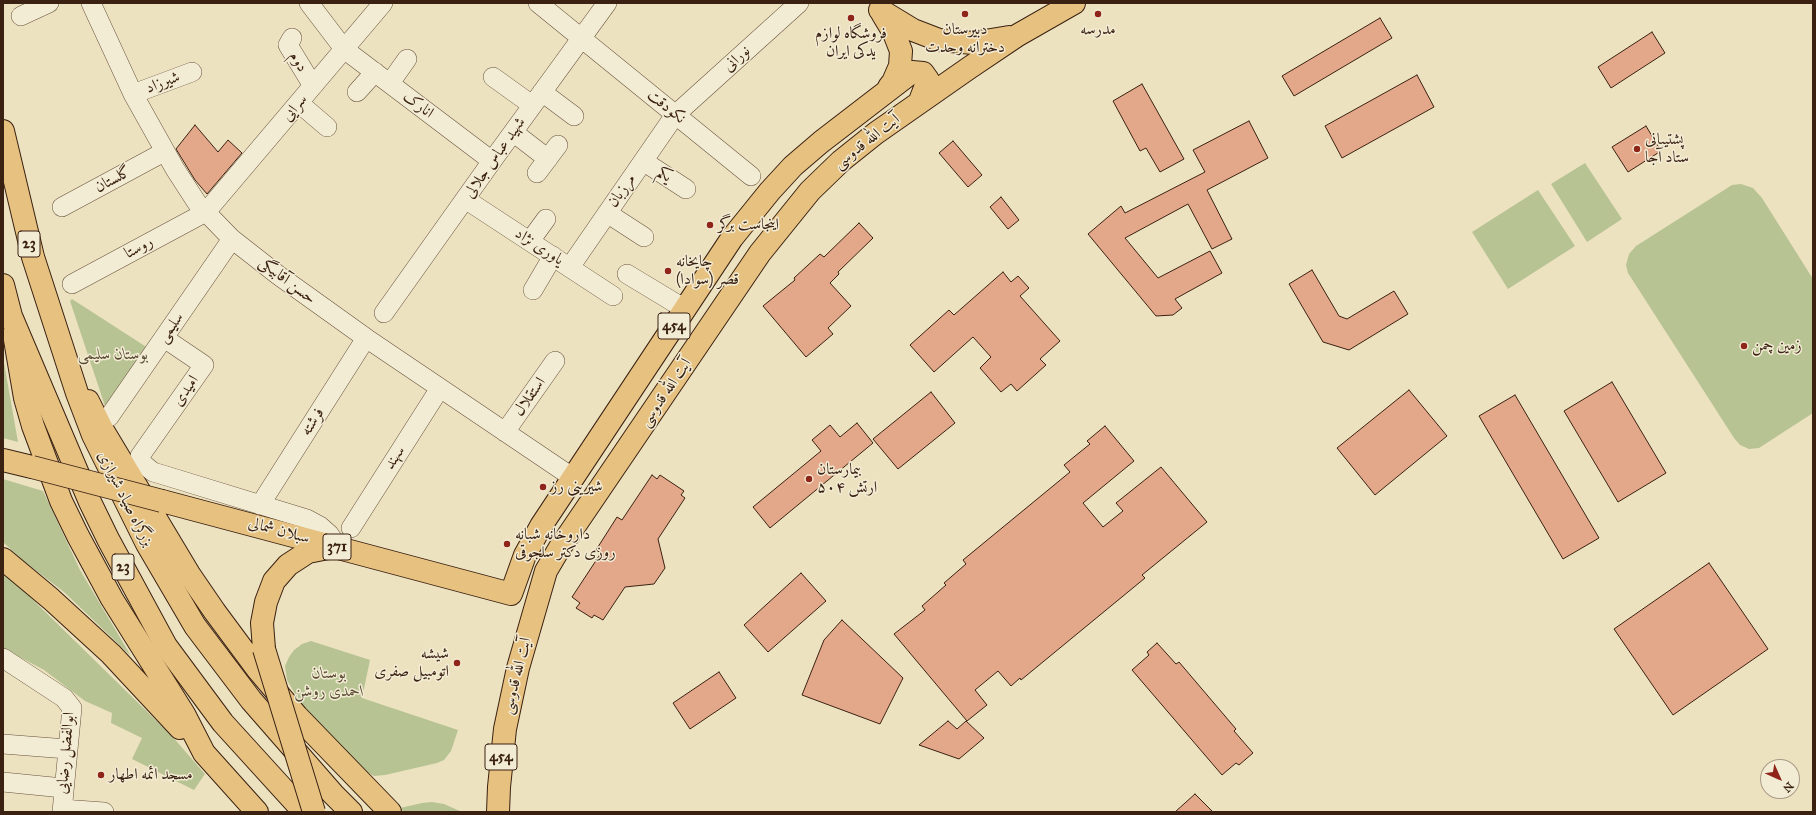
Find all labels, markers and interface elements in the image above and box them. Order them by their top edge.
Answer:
marker: دبیرستان دخترانه وحدت [960,9,970,19]
marker: مدرسه [1093,9,1103,19]
marker: فروشگاه لوازم یدکی ایران [846,13,856,23]
place label: دبیرستان دخترانه وحدت [925,20,1005,58]
place label: مدرسه [1080,20,1116,40]
place label: فروشگاه لوازم یدکی ایران [815,24,887,62]
street label: نورانی [719,42,755,76]
street label: دوم [284,48,312,76]
street label: شیرزاد [143,68,183,98]
street label: نکودقت [643,86,689,128]
street label: انارک [399,87,437,123]
street label: سرایی [278,91,312,125]
street label: آیت الله قدوسی [830,110,904,174]
street label: شهید عباس جلالی [460,114,530,202]
place label: پشتیبانی ستاد آجا [1645,130,1689,168]
marker: پشتیبانی ستاد آجا [1632,144,1642,154]
street label: گلستان [92,163,134,197]
street label: یکم [653,163,675,187]
street label: مرزبان [604,170,640,212]
place label: اینجاست برگر [718,215,779,235]
marker: اینجاست برگر [705,220,715,230]
street label: یاوری نژاد [511,224,567,270]
road number: 23 [18,231,40,257]
street label: روستا [121,233,157,263]
place label: چایخانه قصر (سوادا) [676,252,739,290]
street label: حسن آقابیگی [255,253,319,309]
marker: چایخانه قصر (سوادا) [663,266,673,276]
street label: سلیمی [154,309,188,347]
road number: 454 [658,313,690,339]
place label: زمین چمن [1752,336,1802,356]
marker: زمین چمن [1739,341,1749,351]
park label: بوستان سلیمی [78,345,148,365]
street label: آیت الله قدوسی [636,355,696,431]
street label: امیدی [169,372,203,410]
street label: استقلال [510,374,550,420]
street label: فرشته [297,405,329,439]
street label: سهند [380,443,410,473]
street label: بزرگراه صیاد شیرازی [93,448,157,550]
place label: بیمارستان ۵۰۴ ارتش [817,460,877,498]
marker: بیمارستان ۵۰۴ ارتش [804,474,814,484]
place label: شیرینی رز [551,477,603,497]
marker: شیرینی رز [538,482,548,492]
street label: سبلان شمالی [246,514,312,548]
place label: داروخانه شبانه روزی دکتر سلجوقی [515,525,616,563]
road number: 371 [323,534,351,560]
marker: داروخانه شبانه روزی دکتر سلجوقی [502,539,512,549]
road number: 23 [112,554,134,580]
street label: آیت الله قدوسی [498,636,536,716]
place label: شیشه اتومبیل صفری [374,644,449,682]
marker: شیشه اتومبیل صفری [452,658,462,668]
park label: بوستان احمدی روشن [294,664,364,702]
street label: ابوالفضل رضایی [53,711,79,795]
road number: 454 [485,744,517,770]
north arrow [1760,759,1800,799]
place label: مسجد ائمه اطهار [109,765,193,785]
marker: مسجد ائمه اطهار [96,770,106,780]
text: N [1780,779,1796,795]

